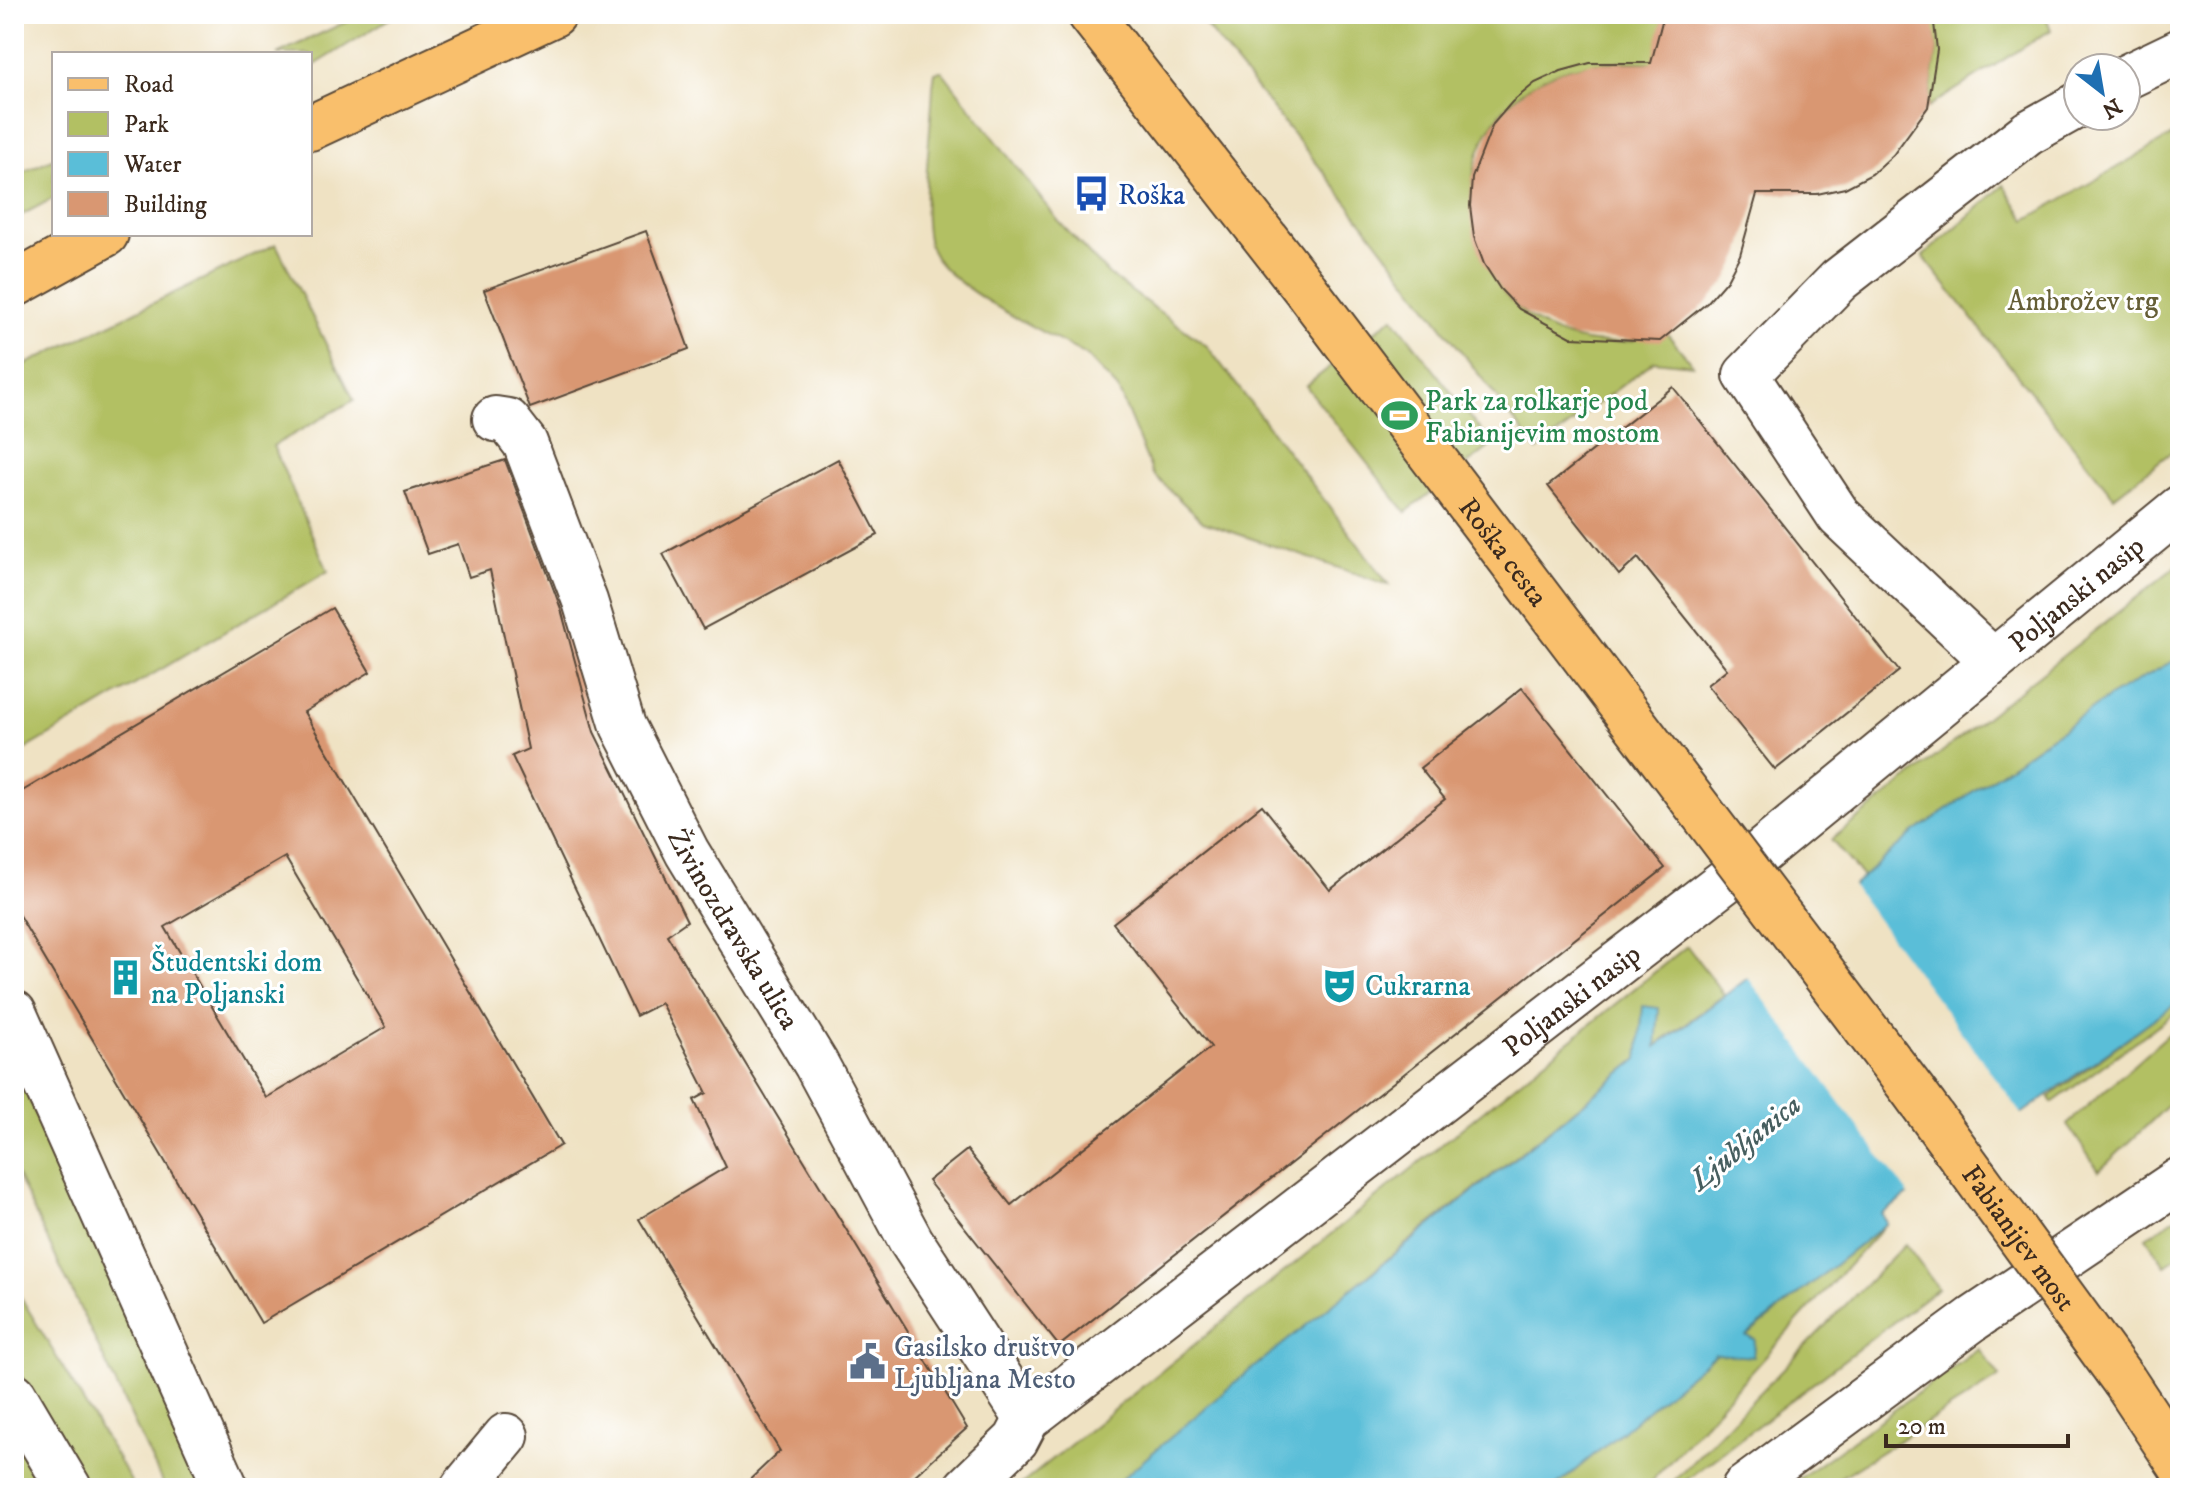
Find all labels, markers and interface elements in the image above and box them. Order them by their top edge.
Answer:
legend [52,52,312,236]
north arrow [2062,52,2142,132]
text: Road [124,70,174,100]
text: N [2097,92,2126,124]
text: Park [124,110,169,140]
text: Water [123,150,181,180]
bus stop icon: Roška [1073,175,1111,213]
place label: Roška [1118,178,1185,213]
text: Building [124,190,207,220]
park label: Ambrožev trg [2008,284,2159,319]
place label: Park za rolkarje pod Fabianijevim mostom [1425,384,1660,451]
sports icon: Park za rolkarje pod Fabianijevim mostom [1380,397,1418,435]
street label: Roška cesta [1451,491,1555,614]
street label: Poljanski nasip [2002,529,2152,660]
street label: Živinozdravska ulica [659,823,807,1036]
street label: Poljanski nasip [1496,937,1648,1065]
place label: Študentski dom na Poljanski [151,944,322,1012]
building icon: Študentski dom na Poljanski [106,958,144,996]
theatre icon: Cukrarna [1320,966,1358,1004]
place label: Cukrarna [1365,969,1470,1004]
water label: Ljubljanica [1681,1087,1809,1201]
street label: Fabianijev most [1954,1158,2083,1318]
place label: Gasilsko društvo Ljubljana Mesto [894,1330,1076,1397]
public building icon: Gasilsko društvo Ljubljana Mesto [849,1343,887,1381]
scale bar [1886,1398,2068,1448]
text: 20 m [1898,1412,1946,1442]

